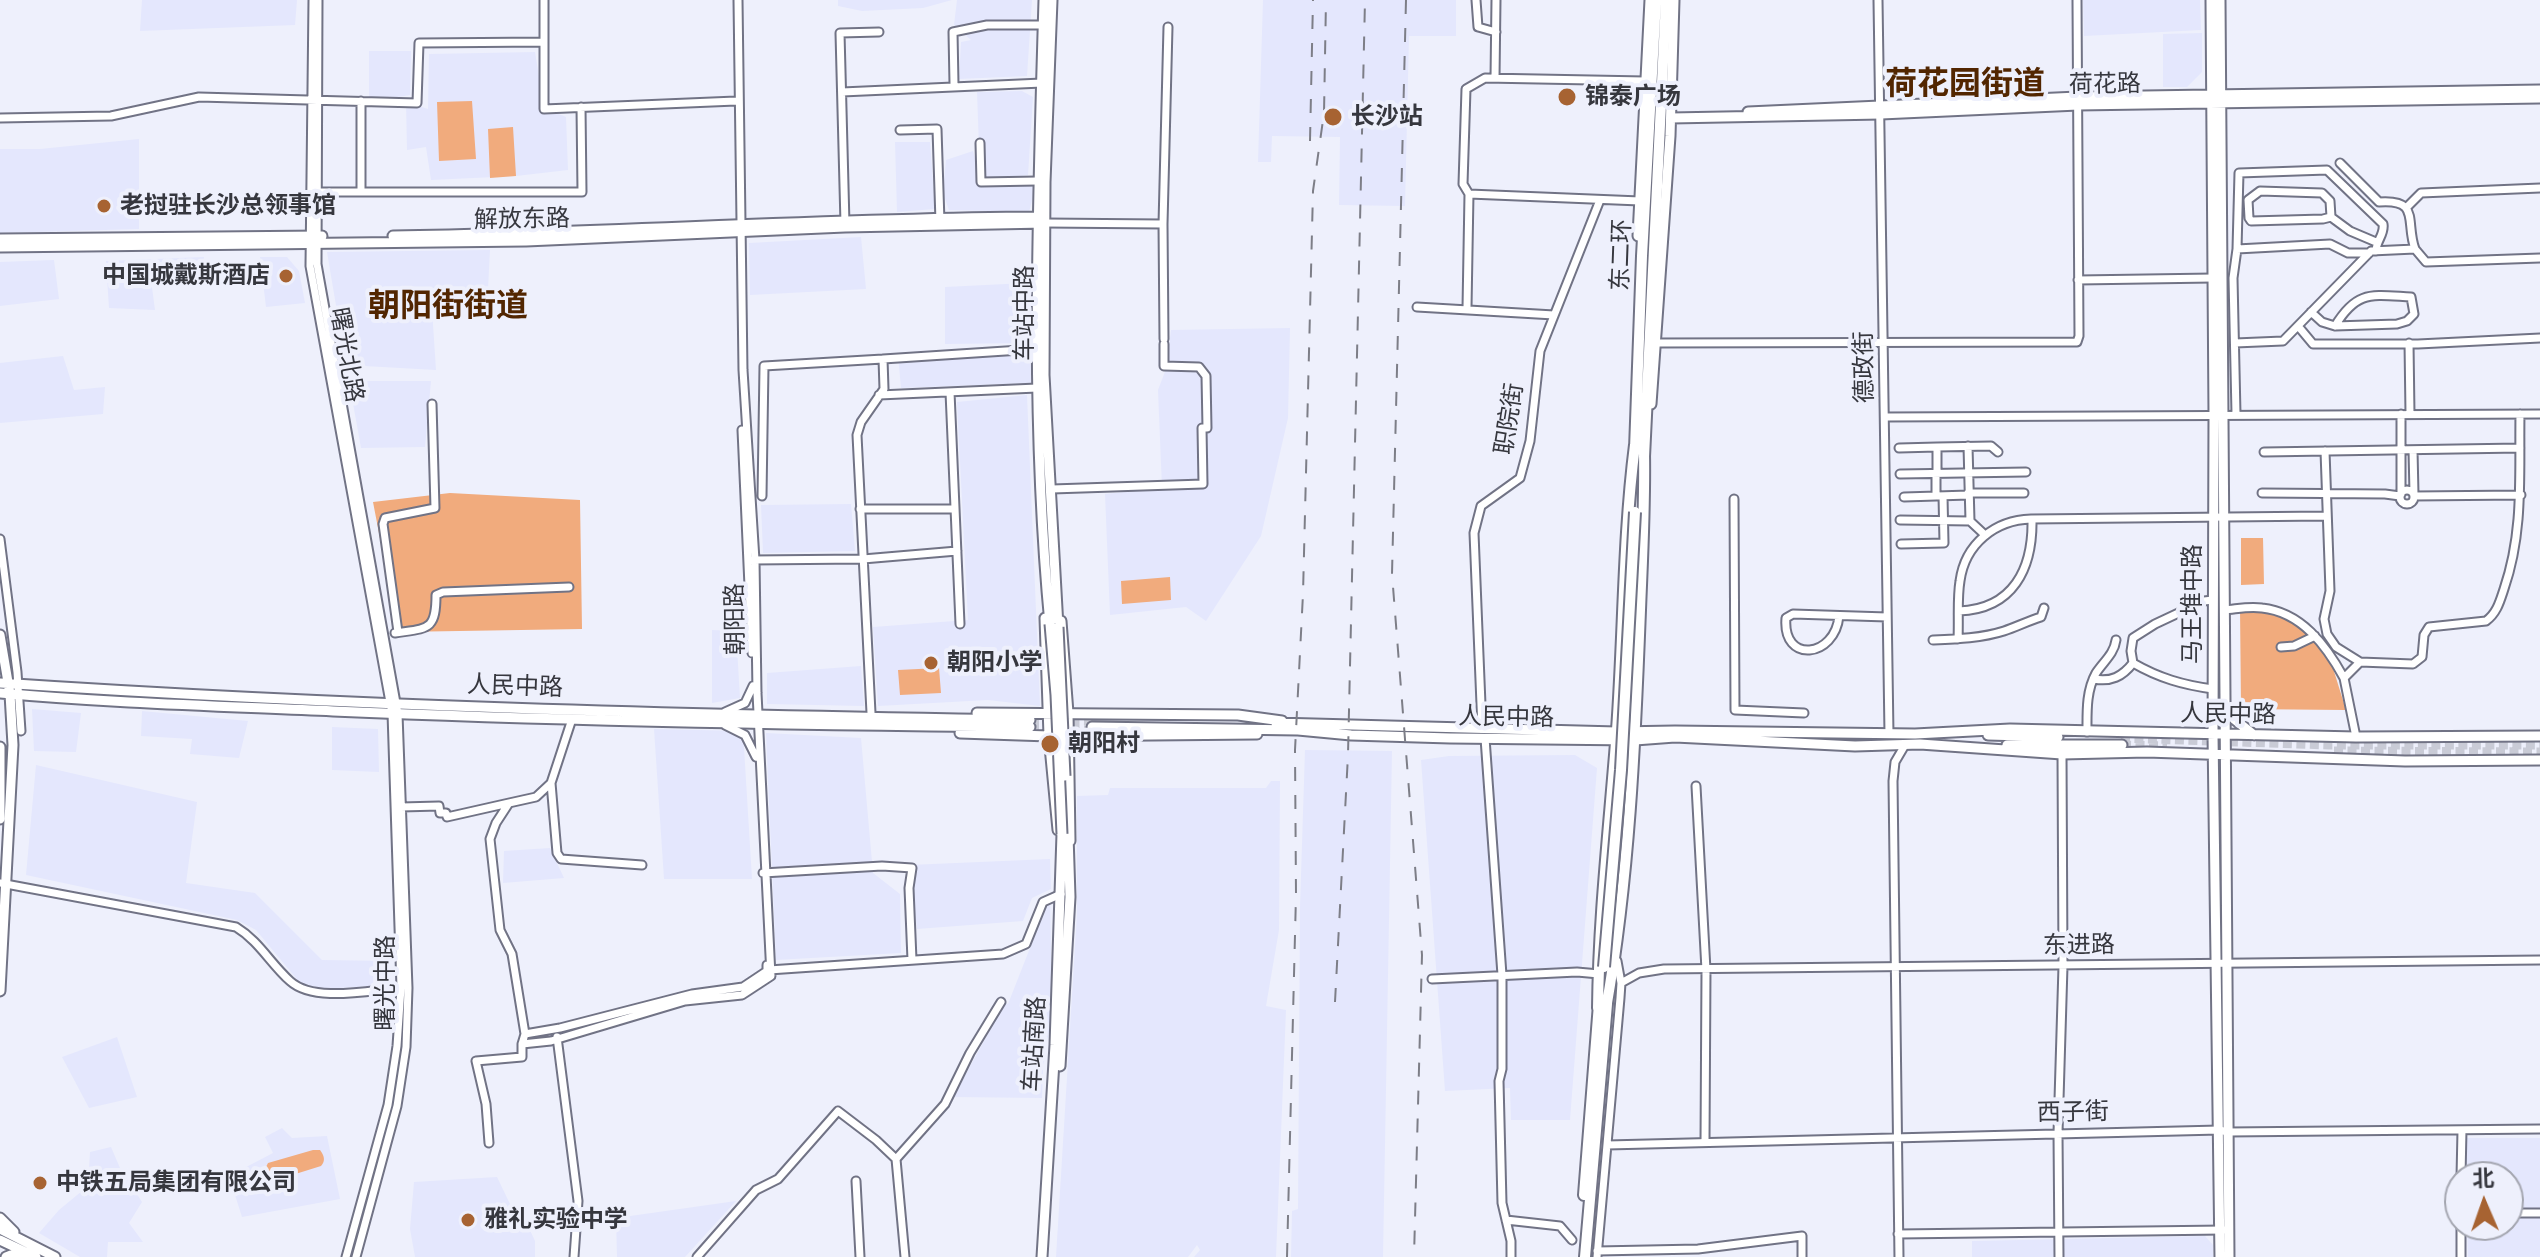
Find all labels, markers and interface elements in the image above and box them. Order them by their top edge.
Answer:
district label: 荷花园街道 [1885,66,2045,104]
street label: 荷花路 [2069,70,2141,100]
place label: 锦泰广场 [1585,83,1681,111]
marker: 锦泰广场 [1556,86,1578,108]
place label: 长沙站 [1351,103,1423,131]
marker: 长沙站 [1322,106,1344,128]
place label: 老挝驻长沙总领事馆 [120,192,336,220]
marker: 老挝驻长沙总领事馆 [95,197,113,215]
street label: 解放东路 [474,205,570,235]
street label: 东二环 [1606,219,1638,291]
place label: 中国城戴斯酒店 [102,262,270,290]
street label: 车站中路 [1011,265,1039,361]
marker: 中国城戴斯酒店 [277,267,295,285]
district label: 朝阳街街道 [368,288,528,326]
street label: 曙光北路 [323,305,369,405]
street label: 德政街 [1850,331,1880,403]
street label: 职院街 [1490,381,1530,457]
street label: 马王堆中路 [2179,544,2207,664]
street label: 朝阳路 [721,583,751,655]
place label: 朝阳小学 [947,649,1043,677]
marker: 朝阳小学 [922,654,940,672]
street label: 人民中路 [467,671,563,703]
street label: 人民中路 [2180,700,2276,730]
street label: 人民中路 [1458,703,1554,733]
place label: 朝阳村 [1068,730,1140,758]
marker: 朝阳村 [1039,733,1061,755]
street label: 东进路 [2043,931,2115,961]
street label: 曙光中路 [372,935,400,1031]
street label: 车站南路 [1018,995,1052,1093]
street label: 西子街 [2037,1098,2109,1128]
north arrow [2444,1161,2524,1241]
text: 北 [2472,1165,2495,1192]
place label: 中铁五局集团有限公司 [56,1169,296,1197]
marker: 中铁五局集团有限公司 [31,1174,49,1192]
place label: 雅礼实验中学 [484,1206,628,1234]
marker: 雅礼实验中学 [459,1211,477,1229]

